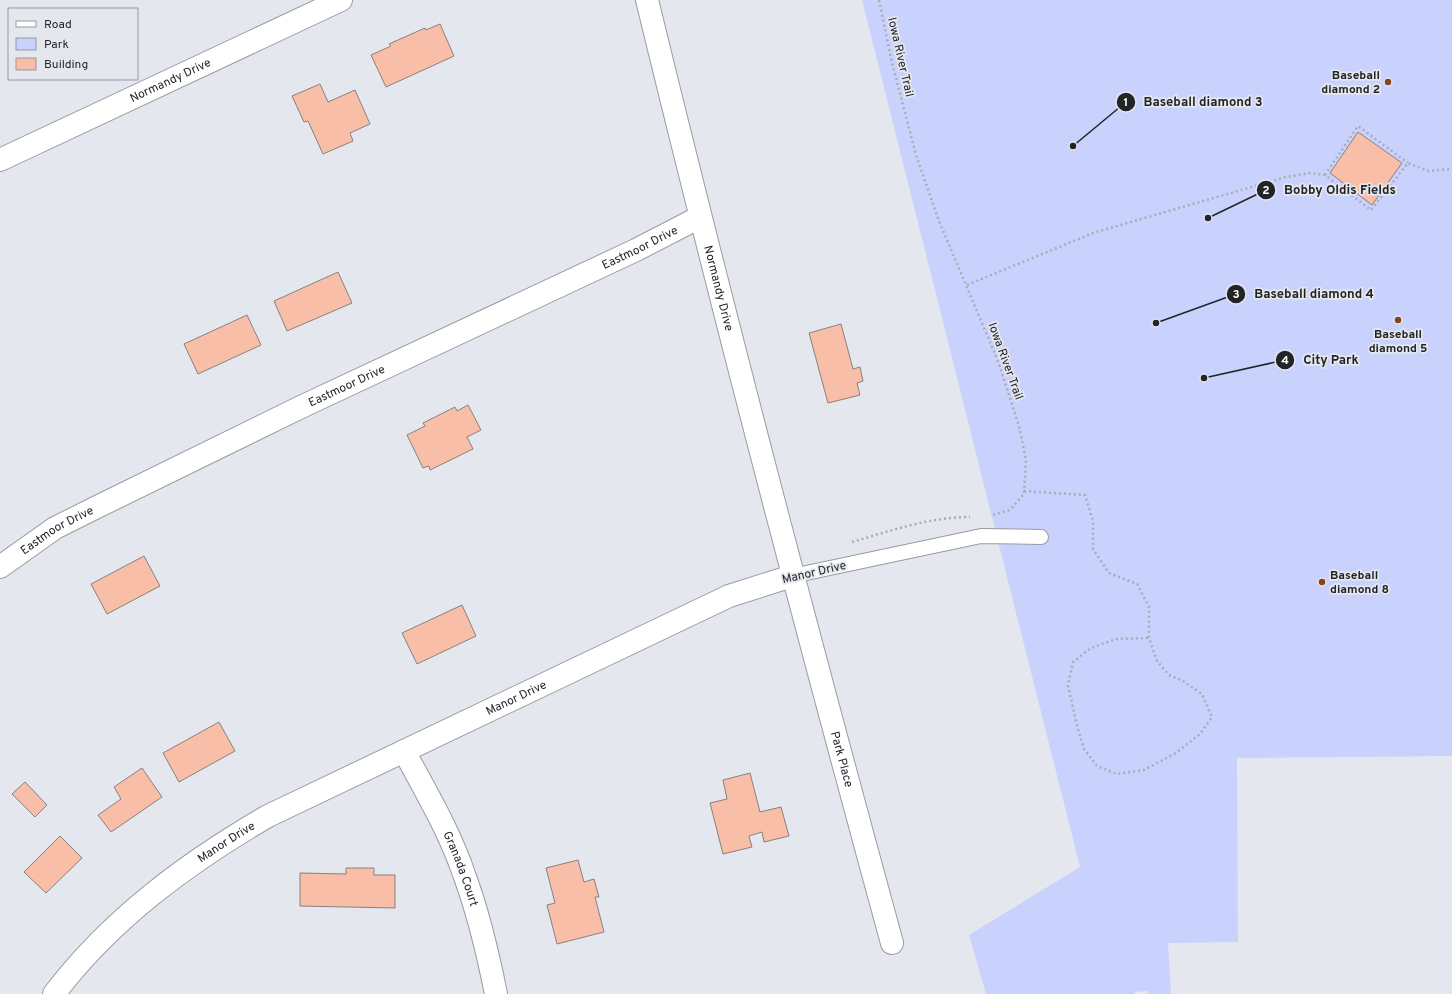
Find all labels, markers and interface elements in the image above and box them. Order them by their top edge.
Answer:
legend [8,8,138,80]
street label: Iowa River Trail [883,16,917,99]
text: Road [44,17,72,33]
text: Park [44,37,69,53]
street label: Normandy Drive [127,55,214,107]
text: Building [44,57,88,73]
place label: Baseball diamond 2 [1321,68,1380,98]
marker: Baseball diamond 2 [1383,77,1393,87]
callout: Baseball diamond 3 [1116,89,1271,114]
text: 1 [1124,95,1128,111]
text: Baseball diamond 3 [1144,95,1262,111]
callout: Bobby Oldis Fields [1256,177,1404,202]
text: 2 [1262,183,1270,199]
text: Bobby Oldis Fields [1284,183,1396,199]
street label: Eastmoor Drive [600,223,681,274]
street label: Normandy Drive [699,244,736,333]
callout: Baseball diamond 4 [1226,281,1382,306]
text: 3 [1232,287,1240,303]
text: Baseball diamond 4 [1254,287,1374,303]
marker: Baseball diamond 5 [1393,315,1403,325]
street label: Iowa River Trail [984,320,1026,402]
place label: Baseball diamond 5 [1369,327,1427,357]
callout: City Park [1275,347,1367,372]
text: 4 [1281,353,1289,369]
text: City Park [1303,353,1359,369]
street label: Eastmoor Drive [306,362,388,411]
street label: Eastmoor Drive [18,503,97,559]
street label: Manor Drive [781,558,848,588]
place label: Baseball diamond 8 [1330,568,1389,598]
marker: Baseball diamond 8 [1317,577,1327,587]
street label: Manor Drive [484,677,549,720]
street label: Park Place [826,730,856,789]
street label: Manor Drive [195,818,258,867]
street label: Granada Court [438,829,481,908]

